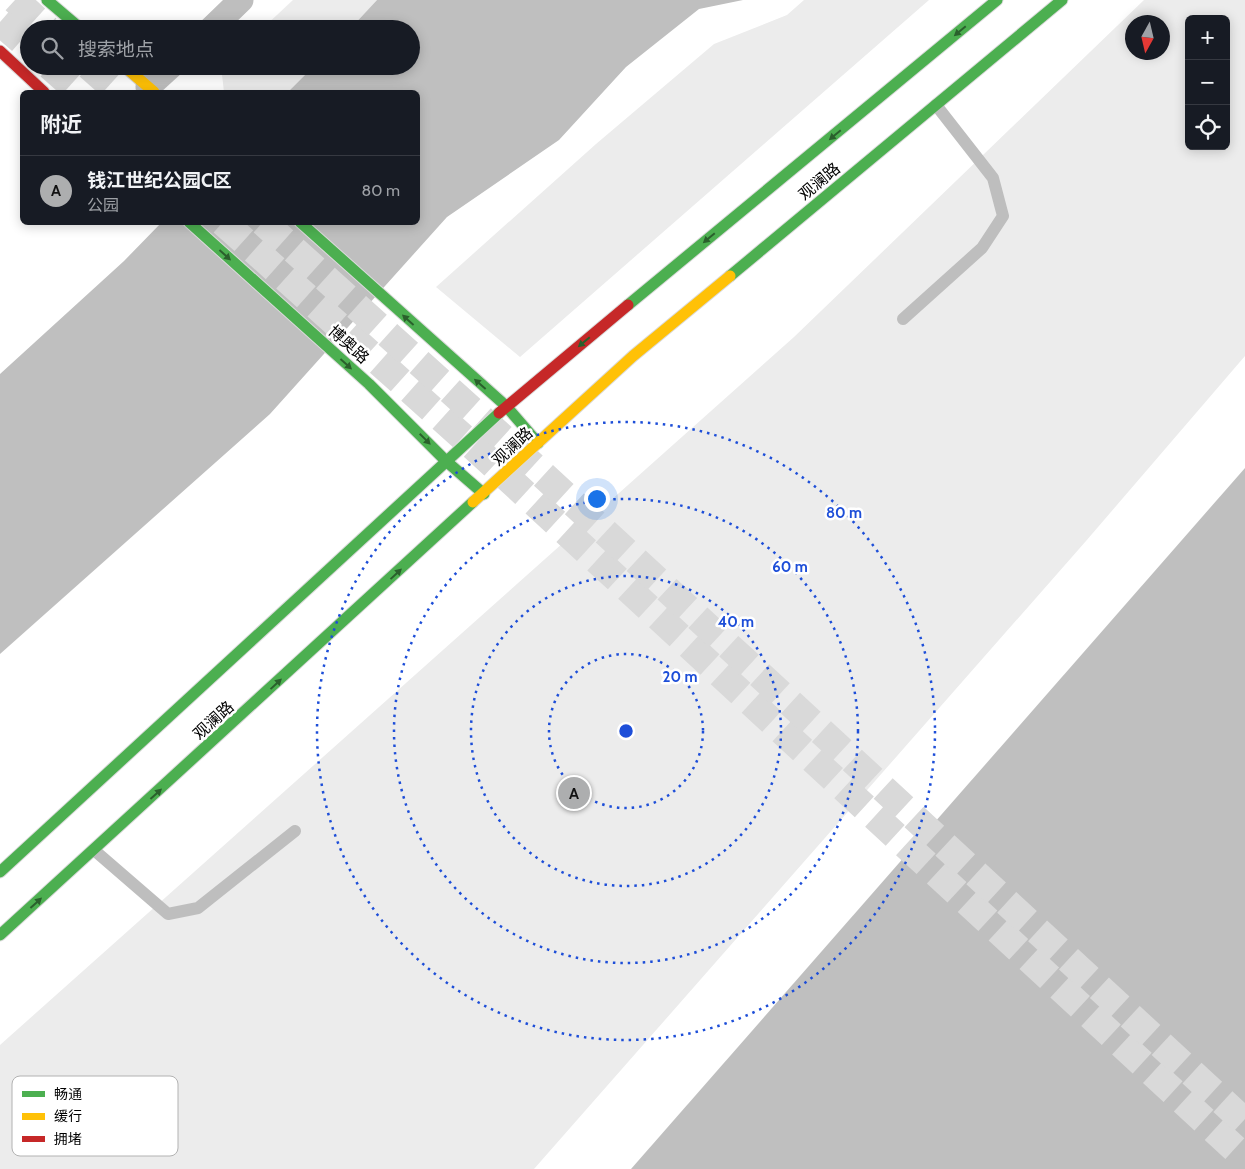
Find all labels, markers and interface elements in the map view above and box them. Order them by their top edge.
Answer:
north arrow [1125,15,1170,60]
map controls [1185,15,1230,150]
button: + [1185,15,1230,60]
search box [20,20,420,75]
one-way arrow [954,25,966,36]
icon: search [38,34,66,62]
text: 搜索地点 [78,38,154,61]
button: − [1185,60,1230,105]
button: locate [1185,105,1230,150]
text: 附近 [40,112,82,137]
one-way arrow [828,129,841,140]
street label: 观澜路 [795,159,844,204]
text: 钱江世纪公园C区 [87,169,232,192]
text: A [51,181,61,200]
text: 80 m [362,181,400,200]
text: 公园 [87,196,119,215]
one-way arrow [703,233,716,244]
one-way arrow [219,249,231,261]
one-way arrow [401,314,414,325]
street label: 博奥路 [324,321,373,367]
one-way arrow [578,336,591,347]
one-way arrow [340,358,352,370]
one-way arrow [474,378,487,389]
street label: 观澜路 [488,423,536,470]
one-way arrow [418,433,430,445]
your location [584,486,610,512]
text: 80 m [826,504,862,522]
text: 60 m [772,558,808,576]
one-way arrow [390,568,402,580]
text: 40 m [718,613,754,631]
text: 20 m [663,668,697,686]
one-way arrow [270,678,282,690]
street label: 观澜路 [189,697,238,743]
centre of rings [617,722,635,740]
pin: A [558,774,590,812]
one-way arrow [150,788,163,799]
one-way arrow [30,897,42,909]
legend [12,1076,178,1156]
text: 畅通 [54,1085,82,1103]
text: 缓行 [54,1107,82,1125]
text: 拥堵 [54,1130,82,1148]

